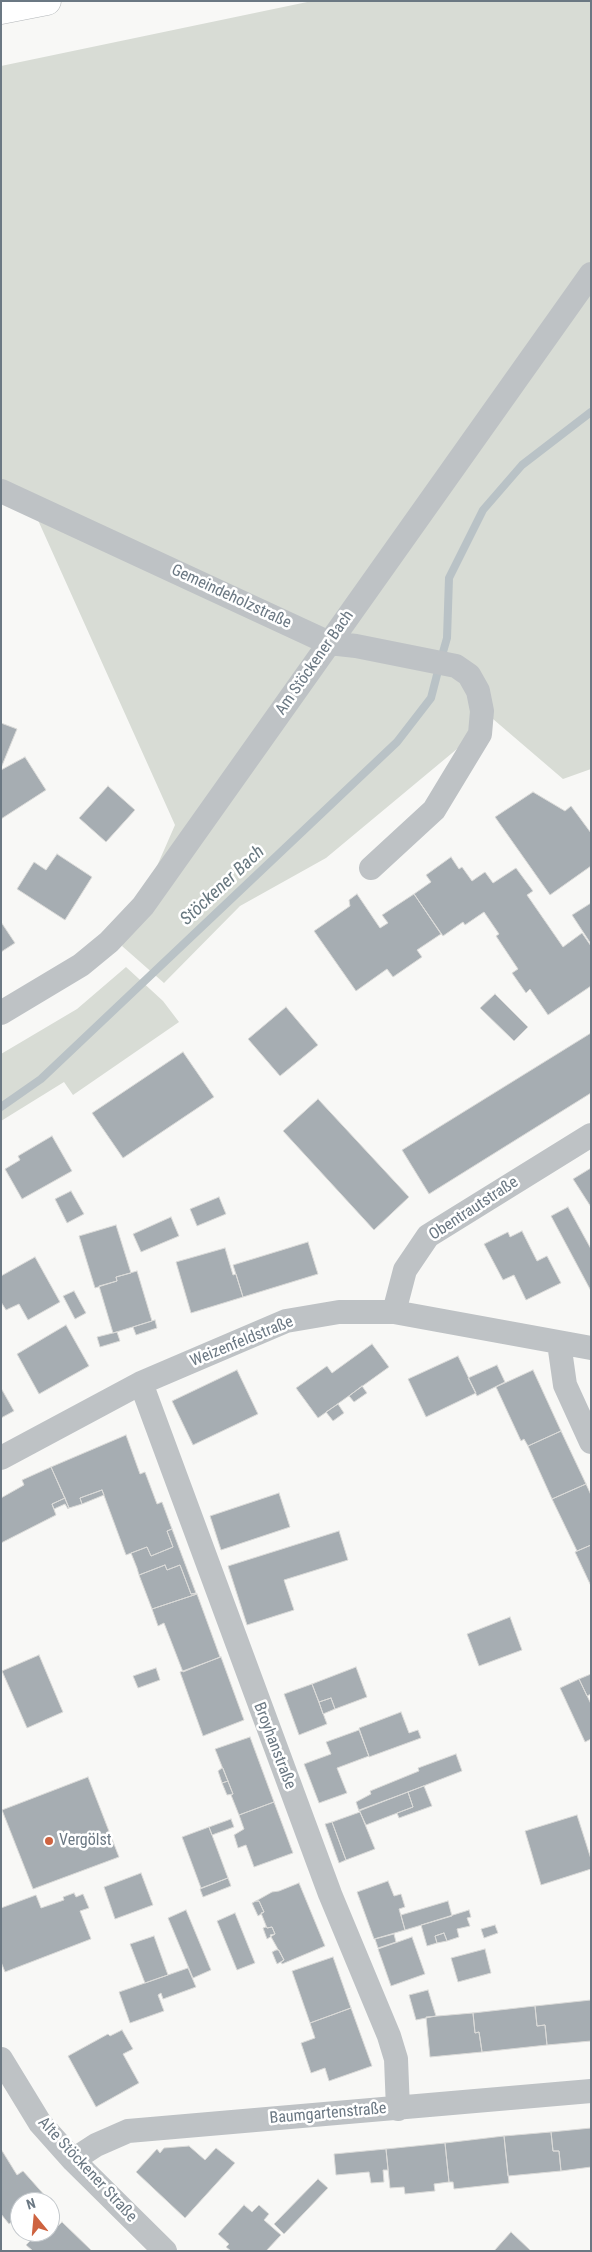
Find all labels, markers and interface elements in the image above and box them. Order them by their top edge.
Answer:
street label: Gemeindeholzstraße [168,561,294,633]
street label: Am Stöckener Bach [272,607,358,719]
water label: Stöckener Bach [176,842,270,930]
street label: Obentrautstraße [426,1173,522,1245]
street label: Weizenfeldstraße [188,1313,296,1371]
street label: Broyhanstraße [249,1700,299,1792]
place label: Vergölst [59,1831,111,1851]
marker: Vergölst [43,1835,55,1847]
street label: Baumgartenstraße [269,2099,387,2129]
street label: Alte Stöckener Straße [33,2114,141,2226]
north arrow [10,2192,60,2242]
text: N [24,2195,37,2213]

